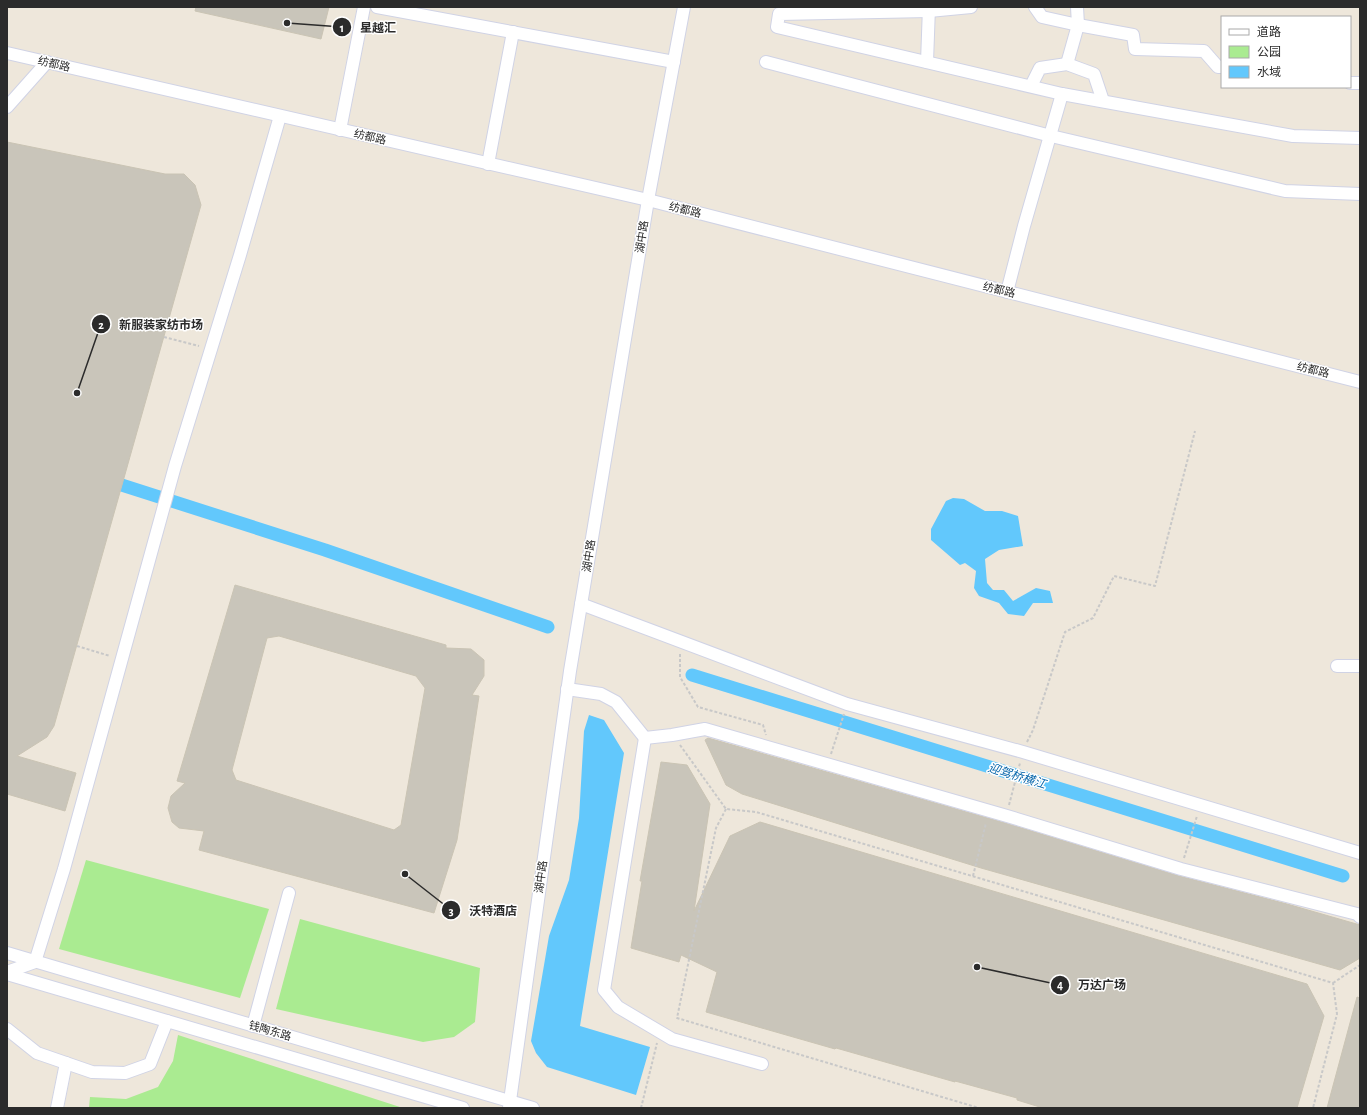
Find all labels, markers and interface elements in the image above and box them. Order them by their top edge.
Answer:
callout: 星越汇 [332,15,404,39]
legend [1221,16,1351,88]
text: 星越汇 [360,21,396,34]
text: 1 [340,22,344,34]
text: 道路 [1257,25,1281,38]
text: 公园 [1257,46,1281,58]
street label: 纺都路 [37,54,72,73]
text: 水域 [1257,66,1281,78]
street label: 纺都路 [353,127,388,146]
street label: 纺都路 [668,200,703,219]
street label: 湖中路 [633,220,650,254]
street label: 纺都路 [982,280,1017,299]
callout: 新服装家纺市场 [91,312,211,336]
text: 新服装家纺市场 [119,318,203,331]
text: 2 [98,319,104,331]
street label: 纺都路 [1296,360,1331,379]
street label: 湖中路 [580,539,597,573]
water label: 迎驾桥横江 [987,761,1050,791]
street label: 湖中路 [532,860,549,894]
callout: 沃特酒店 [441,898,525,922]
text: 沃特酒店 [469,904,517,917]
text: 3 [448,905,454,917]
callout: 万达广场 [1050,973,1134,997]
text: 万达广场 [1078,978,1126,991]
text: 4 [1057,979,1063,991]
street label: 钱陶东路 [247,1019,293,1042]

